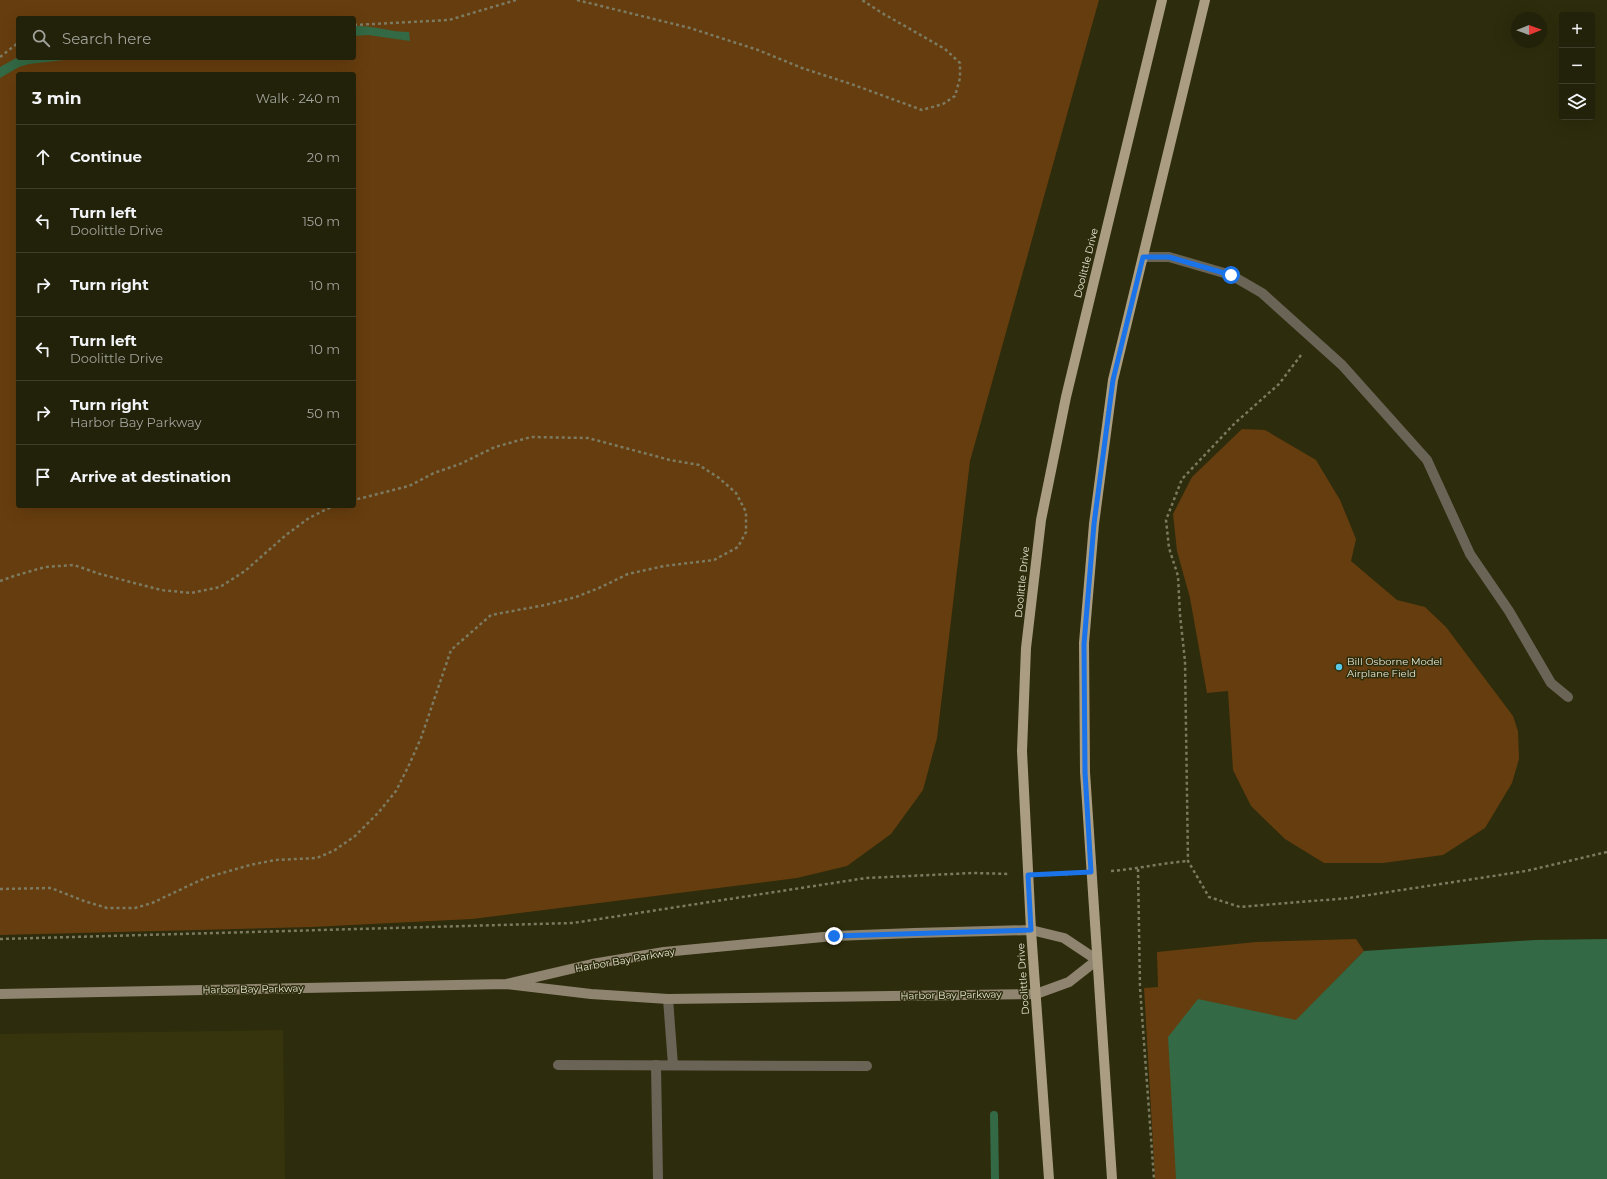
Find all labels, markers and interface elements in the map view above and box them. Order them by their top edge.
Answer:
north arrow [1511,12,1547,48]
map controls [1559,12,1595,120]
button: + [1559,12,1595,48]
search box [16,16,356,60]
icon: search [30,27,52,49]
text: Search here [62,29,151,48]
button: − [1559,48,1595,84]
button: layers [1559,84,1595,120]
text: 3 min [32,88,82,108]
text: Walk · 240 m [256,90,340,106]
icon: ahead [32,146,54,168]
text: Continue [70,147,142,166]
text: 20 m [307,149,340,165]
text: Turn left [70,203,137,222]
icon: left [32,210,54,232]
text: 150 m [302,213,340,229]
text: Doolittle Drive [70,222,163,238]
street label: Doolittle Drive [1071,227,1101,299]
route start [1222,266,1240,284]
icon: right [32,274,54,296]
text: Turn right [70,275,149,294]
text: 10 m [310,277,340,293]
text: Turn left [70,331,137,350]
icon: left [32,338,54,360]
text: 10 m [310,341,340,357]
text: Doolittle Drive [70,350,163,366]
text: Turn right [70,395,149,414]
icon: right [32,402,54,424]
text: 50 m [307,405,340,421]
text: Harbor Bay Parkway [70,414,202,430]
icon: arrive [32,466,54,488]
text: Arrive at destination [70,467,231,486]
street label: Doolittle Drive [1012,546,1032,618]
place label: Bill Osborne Model Airplane Field [1347,655,1442,680]
marker: Bill Osborne Model Airplane Field [1334,662,1344,672]
route end [825,927,843,945]
street label: Doolittle Drive [1014,943,1032,1015]
street label: Harbor Bay Parkway [574,945,677,975]
street label: Harbor Bay Parkway [202,982,304,996]
street label: Harbor Bay Parkway [900,988,1002,1002]

